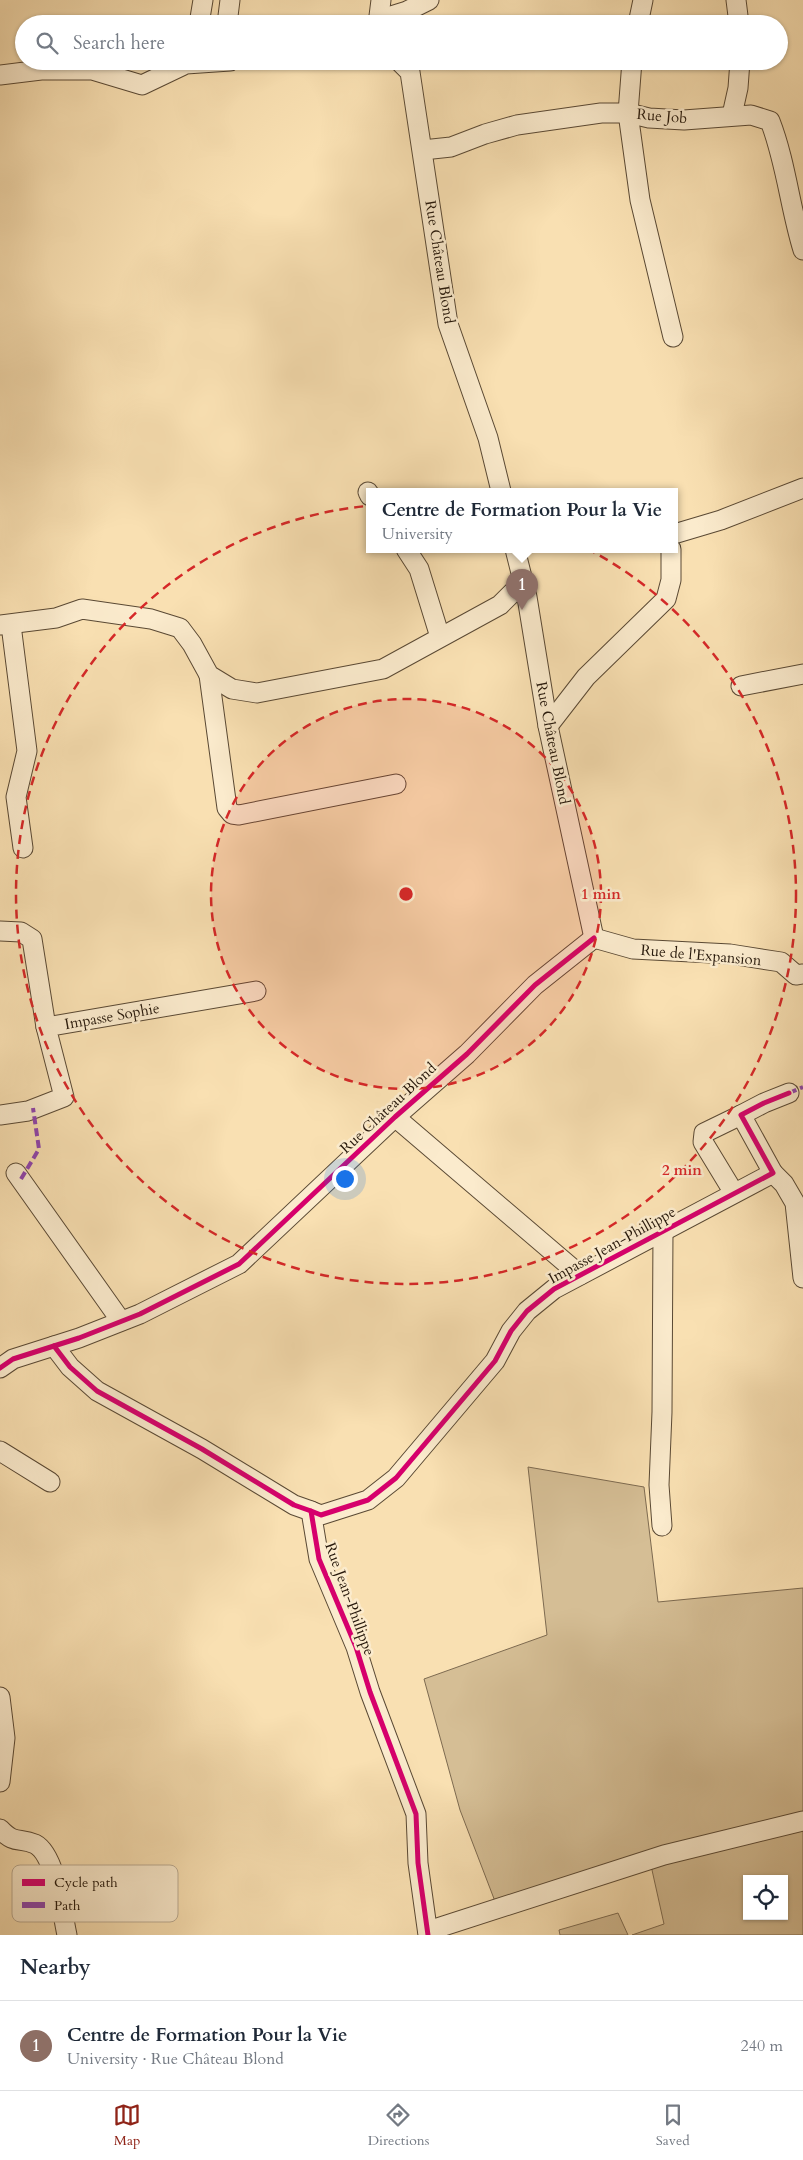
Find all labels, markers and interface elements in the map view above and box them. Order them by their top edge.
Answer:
search box [15,15,788,70]
icon: search [33,29,61,57]
text: Search here [73,30,165,56]
street label: Rue Job [636,104,688,128]
street label: Rue Château Blond [420,199,460,325]
popup [366,488,678,553]
text: Centre de Formation Pour la Vie [382,497,662,523]
text: University [382,523,453,545]
pin: 1 [506,569,538,610]
street label: Rue Château Blond [531,680,575,806]
text: 1 min [581,884,621,904]
centre of rings [397,885,415,903]
street label: Rue de l'Expansion [640,940,763,970]
street label: Impasse Sophie [63,998,161,1034]
street label: Rue Château Blond [336,1058,440,1158]
text: 2 min [662,1160,702,1180]
your location [332,1166,358,1192]
street label: Impasse Jean-Phillippe [545,1202,679,1288]
street label: Rue Jean-Phillippe [320,1540,380,1659]
legend [12,1865,178,1922]
text: Cycle path [54,1873,118,1892]
map controls [743,1875,788,1920]
button: locate [743,1875,788,1920]
text: Path [54,1896,81,1915]
text: Nearby [20,1953,91,1982]
text: Centre de Formation Pour la Vie [67,2022,347,2048]
text: 1 [32,2035,40,2057]
text: 240 m [741,2035,783,2057]
text: University · Rue Château Blond [67,2048,284,2070]
tab: Map [113,2101,141,2150]
tab: Directions [368,2101,429,2150]
tab: Saved [656,2101,690,2150]

